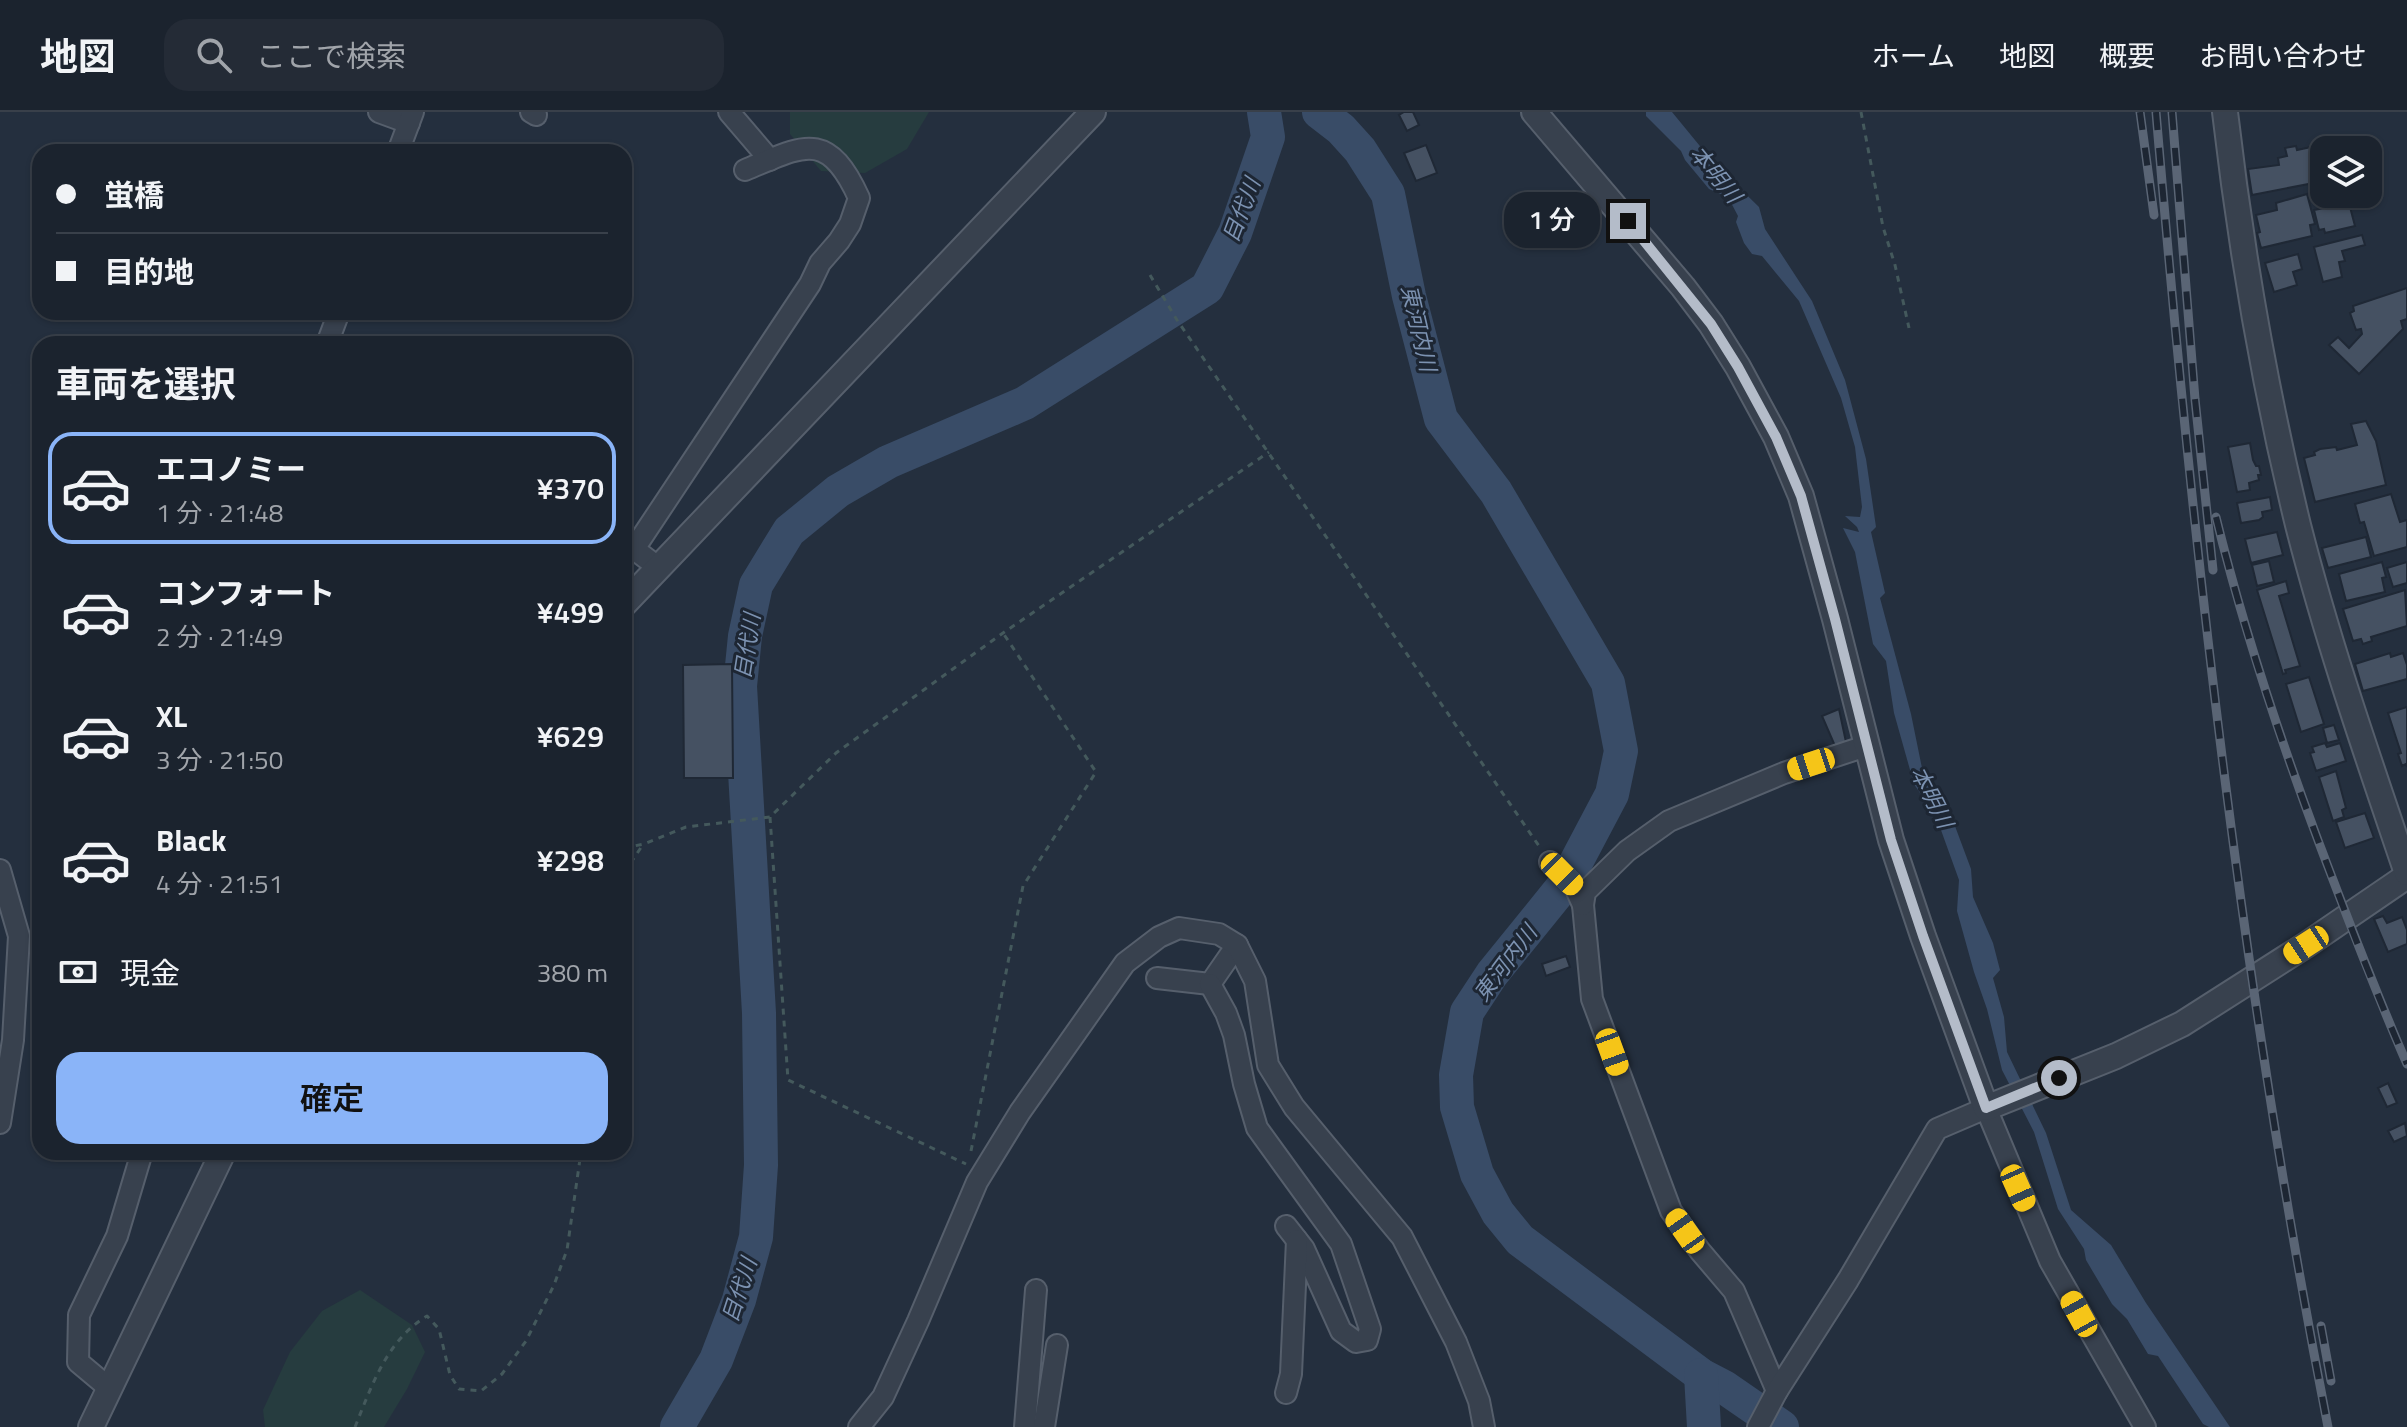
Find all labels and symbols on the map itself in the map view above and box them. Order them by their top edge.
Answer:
water label: 本明川 [1682,138,1751,212]
water label: 目代川 [1213,171,1269,247]
callout: 1 分 [1504,193,1600,249]
route end [1610,203,1646,239]
water label: 東河内川 [1393,281,1446,377]
water label: 目代川 [725,609,769,681]
car [1784,745,1838,783]
water label: 本明川 [1902,760,1963,836]
car [1537,849,1587,899]
water label: 東河内川 [1465,916,1546,1008]
car [2279,922,2333,968]
car [1593,1025,1631,1079]
route start [2041,1060,2077,1096]
car [1997,1161,2039,1215]
car [1661,1204,1709,1258]
water label: 目代川 [713,1251,766,1327]
car [2057,1287,2101,1341]

